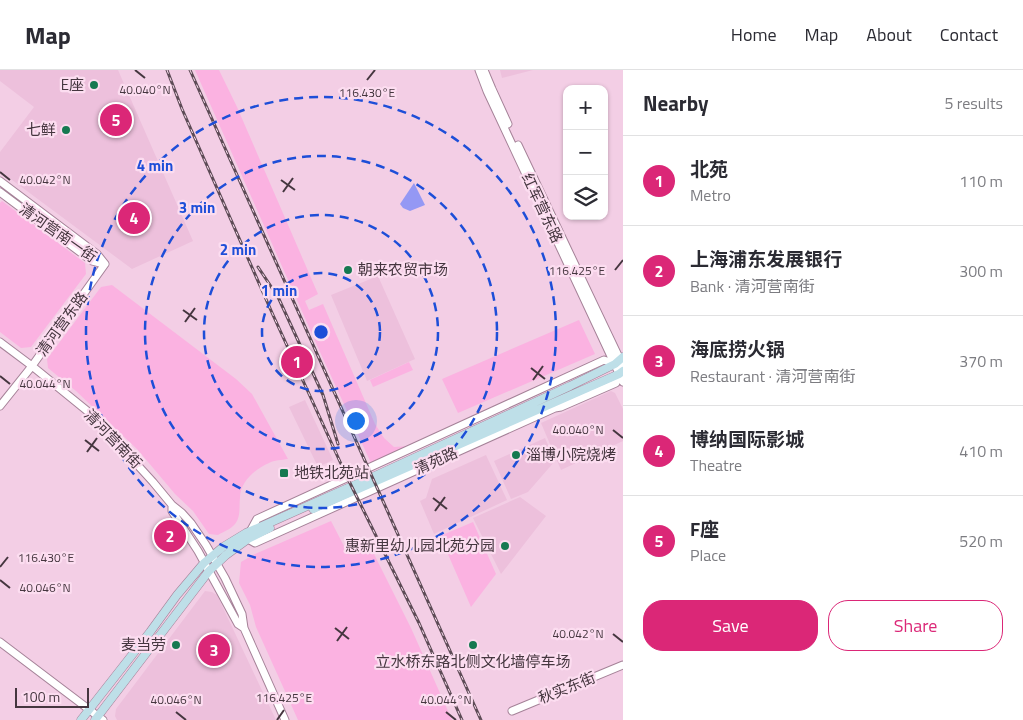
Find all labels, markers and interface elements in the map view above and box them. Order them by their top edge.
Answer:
text: Map [25,17,71,53]
text: Home [731,21,777,48]
text: Map [805,21,838,48]
text: About [866,21,912,48]
text: Contact [940,21,998,48]
place label: E座 [61,73,84,96]
marker: E座 [88,79,100,91]
text: 40.040°N [119,80,171,99]
text: 116.430°E [339,83,395,102]
map controls [563,85,608,220]
button: + [563,85,608,130]
text: Nearby [643,87,708,119]
text: 5 results [944,91,1003,115]
pin: 5 [100,101,132,139]
place label: 七鲜 [26,118,56,141]
marker: 七鲜 [60,124,72,136]
button: − [563,130,608,175]
text: 4 min [137,154,173,177]
text: 北苑 [690,154,728,183]
street label: 红军营东路 [516,169,569,247]
text: 1 [655,169,663,193]
text: 110 m [959,169,1003,193]
text: 40.042°N [19,170,71,189]
button: layers [563,175,608,220]
text: Metro [690,183,731,207]
text: 3 min [179,196,215,219]
street label: 清河营南一街 [15,197,102,268]
pin: 4 [118,199,150,237]
text: 2 min [220,238,256,261]
text: 上海浦东发展银行 [690,244,842,273]
place label: 朝来农贸市场 [358,258,448,281]
text: 2 [655,259,663,283]
text: 300 m [959,259,1003,283]
text: 116.425°E [549,261,605,280]
marker: 朝来农贸市场 [342,264,354,276]
text: Bank · 清河营南街 [690,274,815,298]
text: 1 min [261,279,297,302]
street label: 清河营东路 [30,287,93,361]
centre of rings [312,323,330,341]
text: 海底捞火锅 [690,334,785,363]
pin: 1 [281,343,313,381]
text: 3 [655,349,663,373]
text: 370 m [959,349,1003,373]
text: Restaurant · 清河营南街 [690,364,856,388]
text: 40.044°N [19,374,71,393]
street label: 清河营南街 [79,404,148,474]
your location [343,408,369,434]
text: 40.040°N [552,420,604,439]
text: 博纳国际影城 [690,424,804,453]
text: 4 [655,439,663,463]
text: 410 m [959,439,1003,463]
street label: 清苑路 [411,441,461,480]
place label: 淄博小院烧烤 [526,443,616,466]
marker: 淄博小院烧烤 [510,449,522,461]
text: Theatre [690,453,742,477]
place label: 地铁北苑站 [294,461,369,484]
marker: 地铁北苑站 [278,467,290,479]
text: F座 [690,514,719,543]
pin: 2 [154,517,186,555]
text: 5 [655,529,663,553]
text: 520 m [959,529,1003,553]
place label: 惠新里幼儿园北苑分园 [345,534,495,557]
marker: 惠新里幼儿园北苑分园 [499,540,511,552]
text: Place [690,543,726,567]
text: 116.430°E [18,548,74,567]
text: 40.046°N [19,578,71,597]
button: Save [643,600,818,651]
button: Share [828,600,1003,651]
text: 40.042°N [552,624,604,643]
pin: 3 [198,631,230,669]
place label: 麦当劳 [121,633,166,656]
marker: 麦当劳 [170,639,182,651]
marker: 立水桥东路北侧文化墙停车场 [467,639,479,651]
place label: 立水桥东路北侧文化墙停车场 [375,650,571,673]
street label: 秋实东街 [535,666,599,709]
scale bar [15,685,89,708]
text: 100 m [22,686,60,707]
text: 116.425°E [256,688,312,707]
text: 40.046°N [150,690,202,709]
text: 40.044°N [420,690,472,709]

